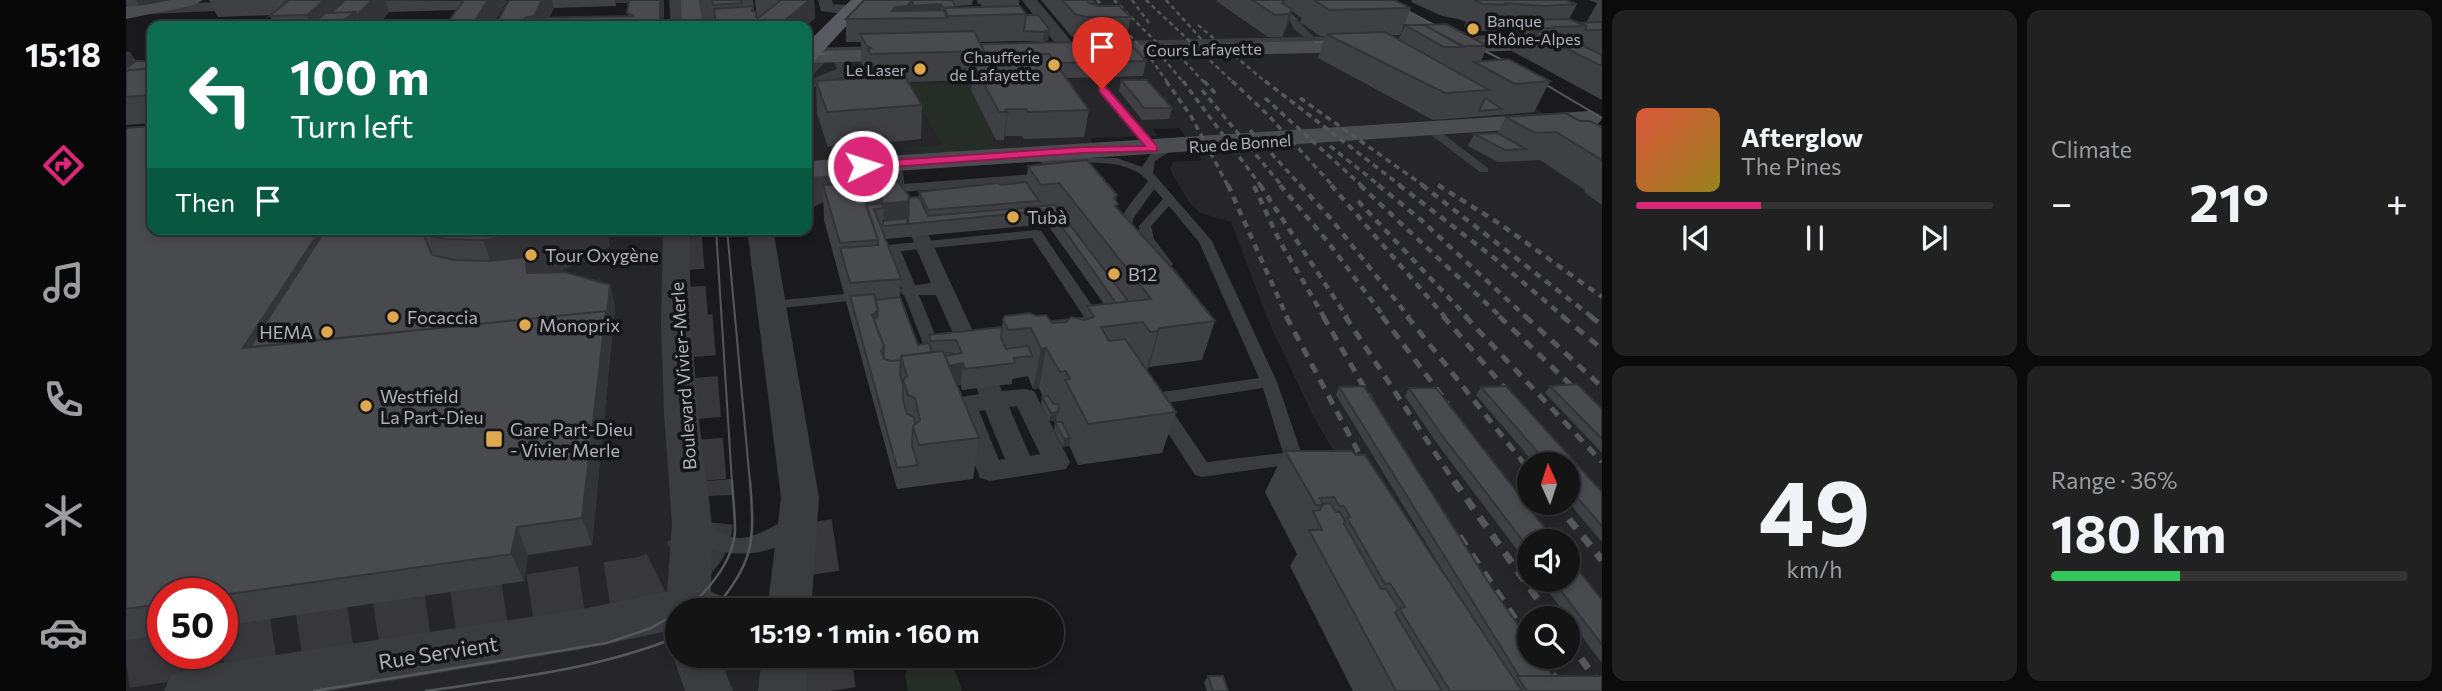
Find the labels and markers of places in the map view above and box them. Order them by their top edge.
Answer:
place label: Banque Rhône-Alpes [1487,11,1581,48]
pin [1072,17,1132,89]
marker: Banque Rhône-Alpes [1465,21,1481,37]
place label: Chaufferie de Lafayette [950,47,1040,84]
marker: Chaufferie de Lafayette [1046,57,1062,73]
place label: Le Laser [846,60,907,79]
marker: Le Laser [912,61,928,77]
place label: Tubà [1027,206,1067,228]
marker: Tubà [1005,209,1021,225]
place label: Tour Oxygène [545,244,659,266]
marker: Tour Oxygène [523,247,539,263]
place label: B12 [1128,263,1157,285]
marker: B12 [1106,266,1122,282]
place label: Focaccia [407,306,478,328]
marker: Focaccia [385,309,401,325]
place label: Monoprix [539,314,620,336]
marker: Monoprix [517,317,533,333]
place label: HEMA [259,321,313,343]
marker: HEMA [319,324,335,340]
place label: Westfield La Part-Dieu [380,385,483,428]
marker: Westfield La Part-Dieu [358,398,374,414]
place label: Gare Part-Dieu - Vivier Merle [510,418,633,461]
marker: Gare Part-Dieu - Vivier Merle [484,429,504,449]

